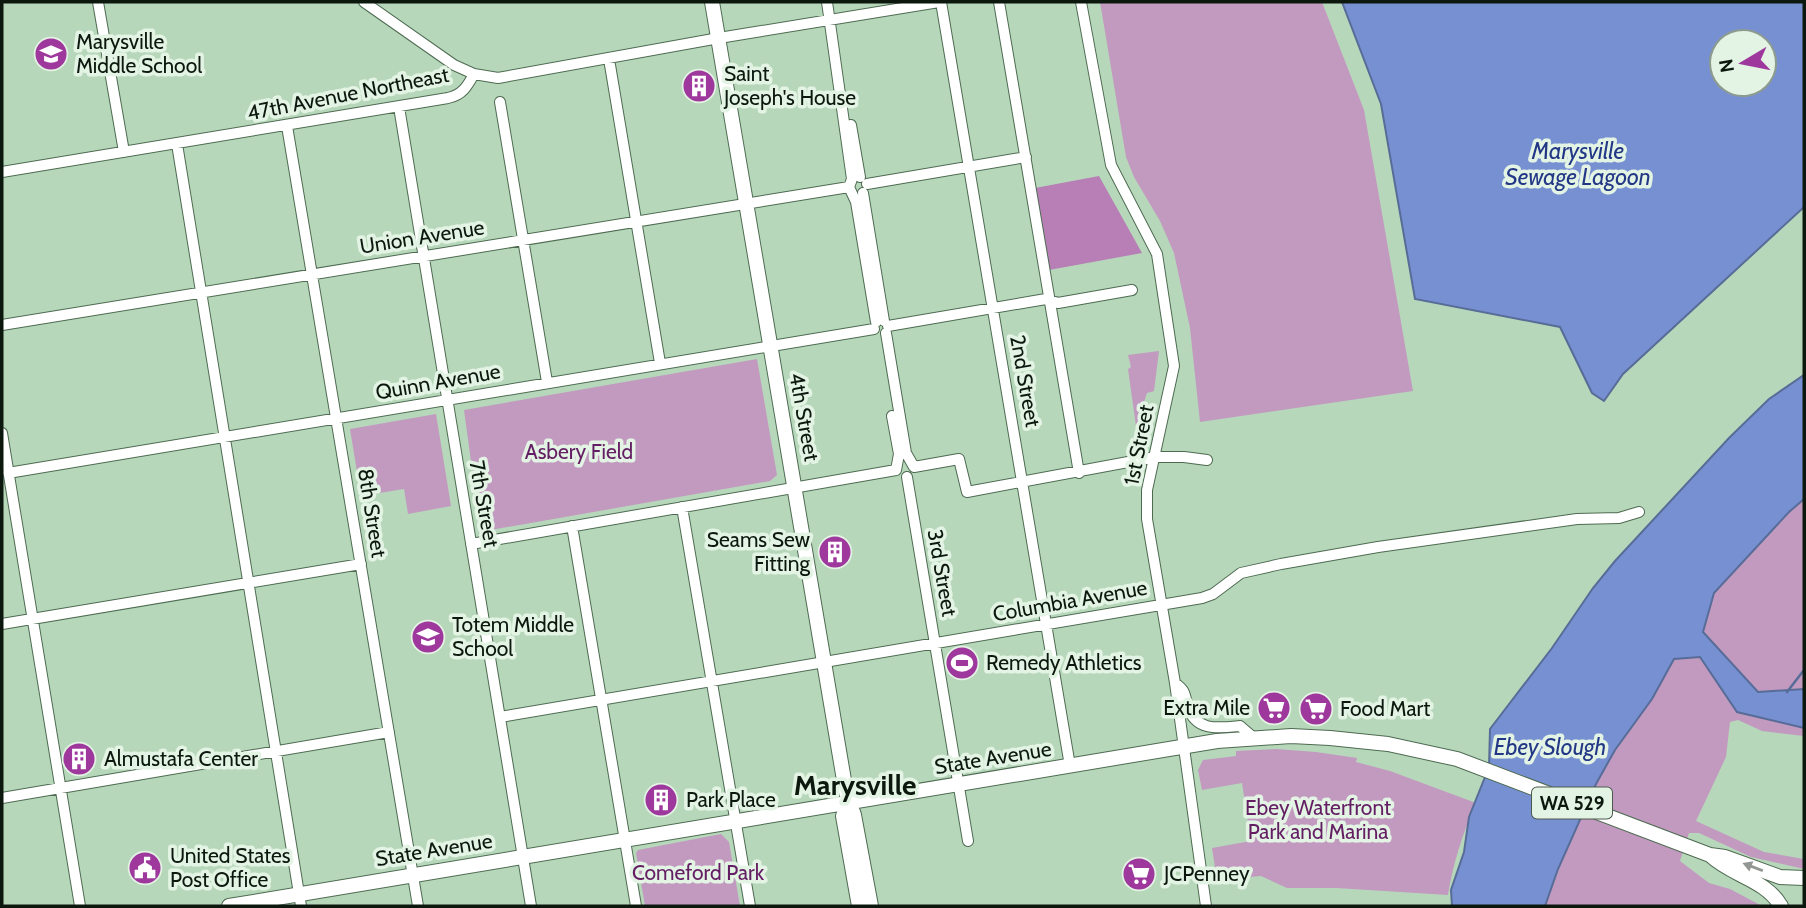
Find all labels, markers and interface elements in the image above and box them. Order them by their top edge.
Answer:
north arrow [1708,28,1778,98]
place label: Marysville Middle School [76,29,202,78]
school or university icon: Marysville Middle School [32,35,70,73]
text: N [1714,57,1739,74]
place label: Saint Joseph's House [723,61,856,110]
street label: 47th Avenue Northeast [245,62,451,125]
building icon: Saint Joseph's House [680,67,718,105]
water label: Marysville Sewage Lagoon [1505,137,1651,191]
street label: Union Avenue [358,214,486,259]
street label: 2nd Street [1005,333,1046,429]
street label: Quinn Avenue [374,358,503,405]
street label: 4th Street [784,371,825,463]
street label: 1st Street [1118,403,1159,487]
park label: Asbery Field [525,439,633,464]
street label: 7th Street [465,459,504,549]
street label: 8th Street [353,467,392,559]
place label: Seams Sew Fitting [707,527,811,576]
street label: 3rd Street [923,527,962,618]
building icon: Seams Sew Fitting [816,533,854,571]
street label: Columbia Avenue [991,575,1149,626]
place label: Totem Middle School [452,612,574,661]
school or university icon: Totem Middle School [409,618,447,656]
sports icon: Remedy Athletics [943,644,981,682]
place label: Remedy Athletics [986,650,1142,675]
supermarket icon: Extra Mile [1255,689,1293,727]
supermarket icon: Food Mart [1297,690,1335,728]
place label: Extra Mile [1163,695,1250,720]
place label: Food Mart [1340,696,1430,721]
water label: Ebey Slough [1494,733,1606,761]
street label: State Avenue [933,736,1053,779]
building icon: Almustafa Center [60,740,98,778]
place label: Almustafa Center [104,746,258,771]
district label: Marysville [794,768,916,802]
building icon: Park Place [642,781,680,819]
place label: Park Place [686,787,776,812]
road number: WA 529 [1532,788,1612,818]
park label: Ebey Waterfront Park and Marina [1245,795,1391,844]
street label: State Avenue [374,828,494,871]
place label: United States Post Office [170,843,291,892]
public building icon: United States Post Office [126,849,164,887]
supermarket icon: JCPenney [1120,855,1158,893]
park label: Comeford Park [632,860,765,885]
place label: JCPenney [1163,861,1250,886]
one-way arrow [1743,862,1764,873]

